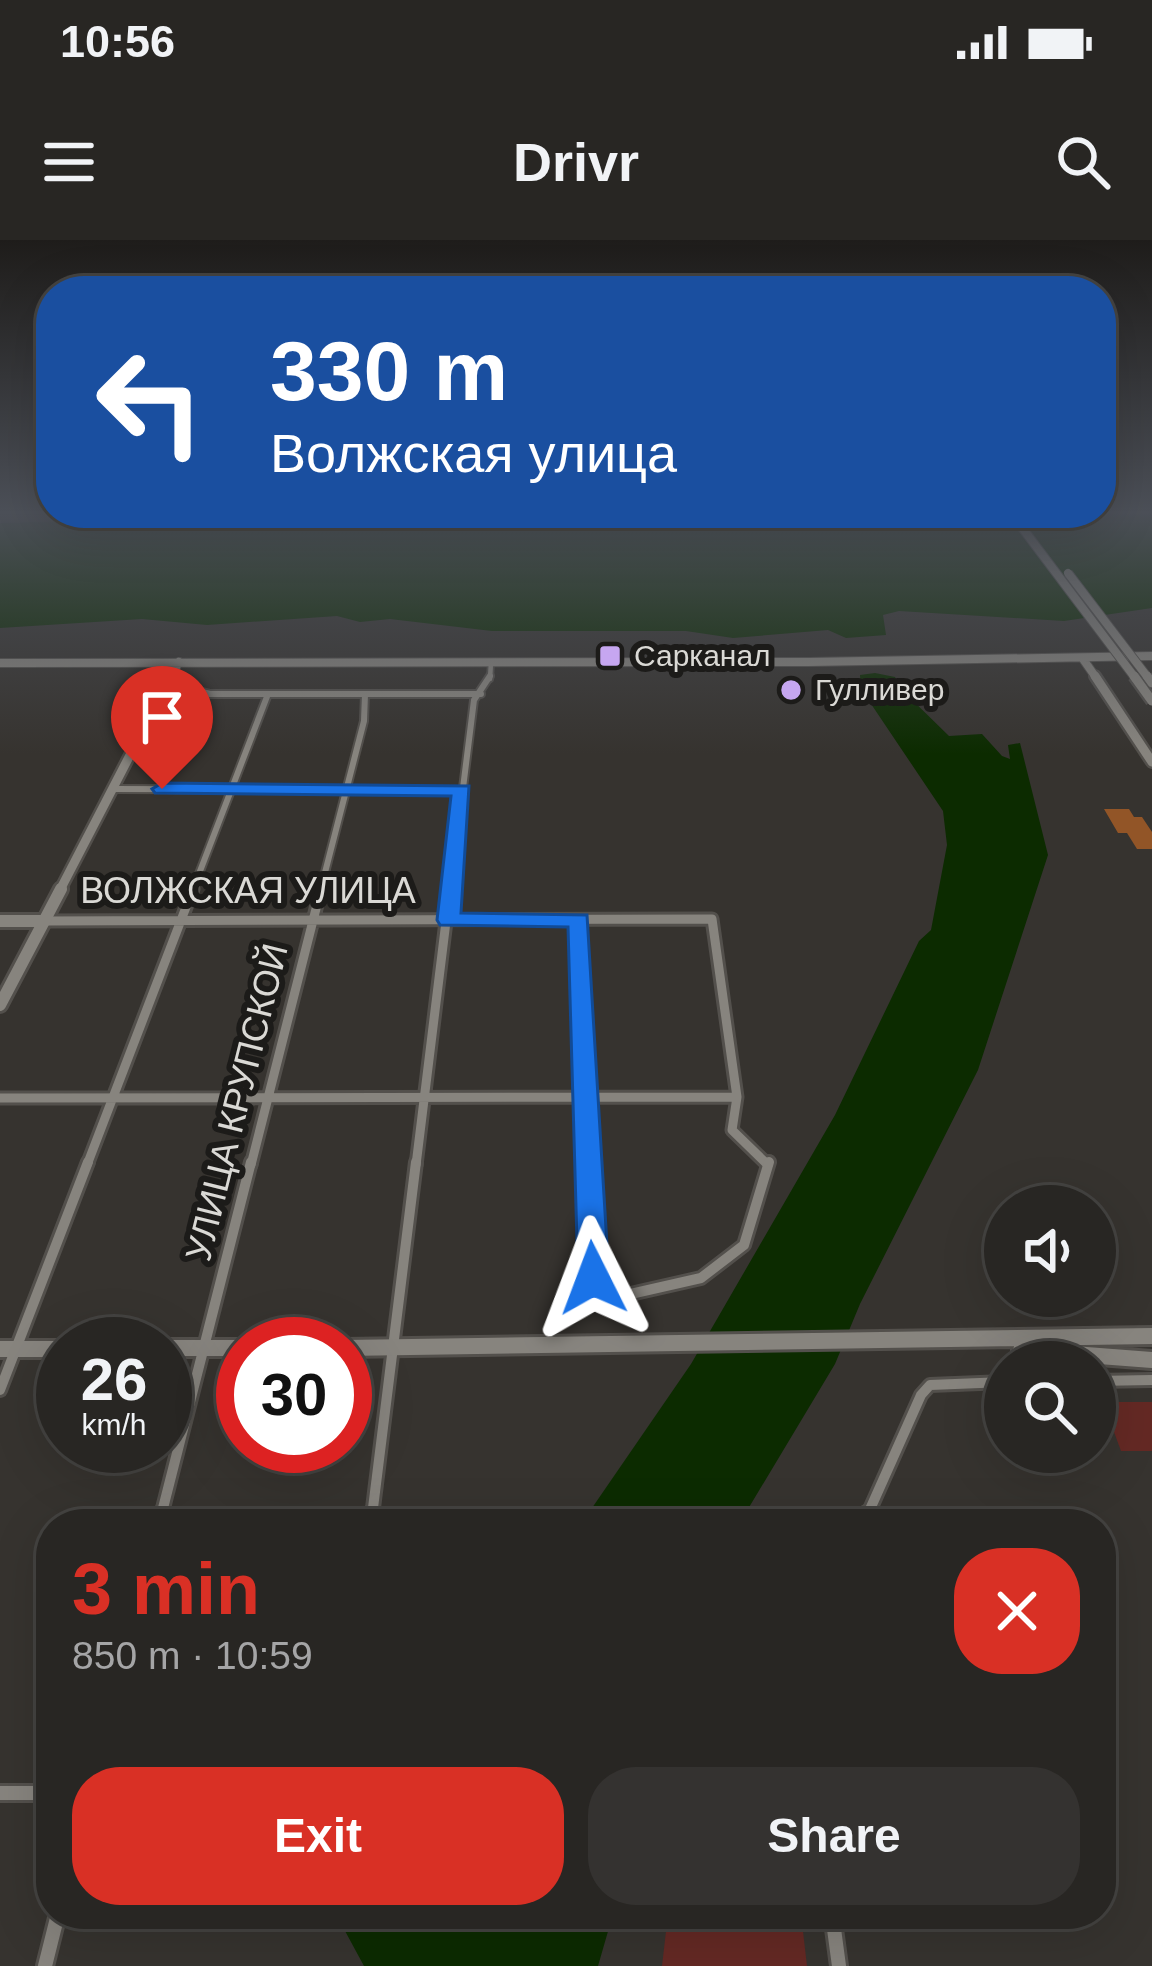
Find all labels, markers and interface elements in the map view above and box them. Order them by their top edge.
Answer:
text: 10:56 [60,16,175,67]
icon: menu [36,129,102,195]
icon: search [1050,129,1116,195]
text: Drivr [513,132,639,192]
icon: left [72,324,228,480]
text: 330 m [270,324,508,418]
text: Волжская улица [270,423,677,483]
place label: Сарканал [634,639,771,672]
marker: Сарканал [597,643,623,669]
pin [111,666,213,789]
place label: Гулливер [815,673,944,706]
marker: Гулливер [778,677,804,703]
icon: arrive [129,684,195,750]
street label: ВОЛЖСКАЯ УЛИЦА [80,870,416,911]
street label: УЛИЦА КРУПСКОЙ [176,939,296,1265]
map controls [984,1185,1116,1473]
button: sound [984,1185,1116,1317]
position arrow [530,1215,656,1341]
speed limit sign: 30 [216,1317,372,1473]
button: search [984,1341,1116,1473]
text: 26 [81,1346,147,1413]
text: km/h [81,1408,147,1441]
button: close [954,1548,1080,1674]
text: 3 min [72,1549,260,1629]
text: 850 m · 10:59 [72,1634,313,1677]
button: Exit [72,1767,564,1905]
button: Share [588,1767,1080,1905]

